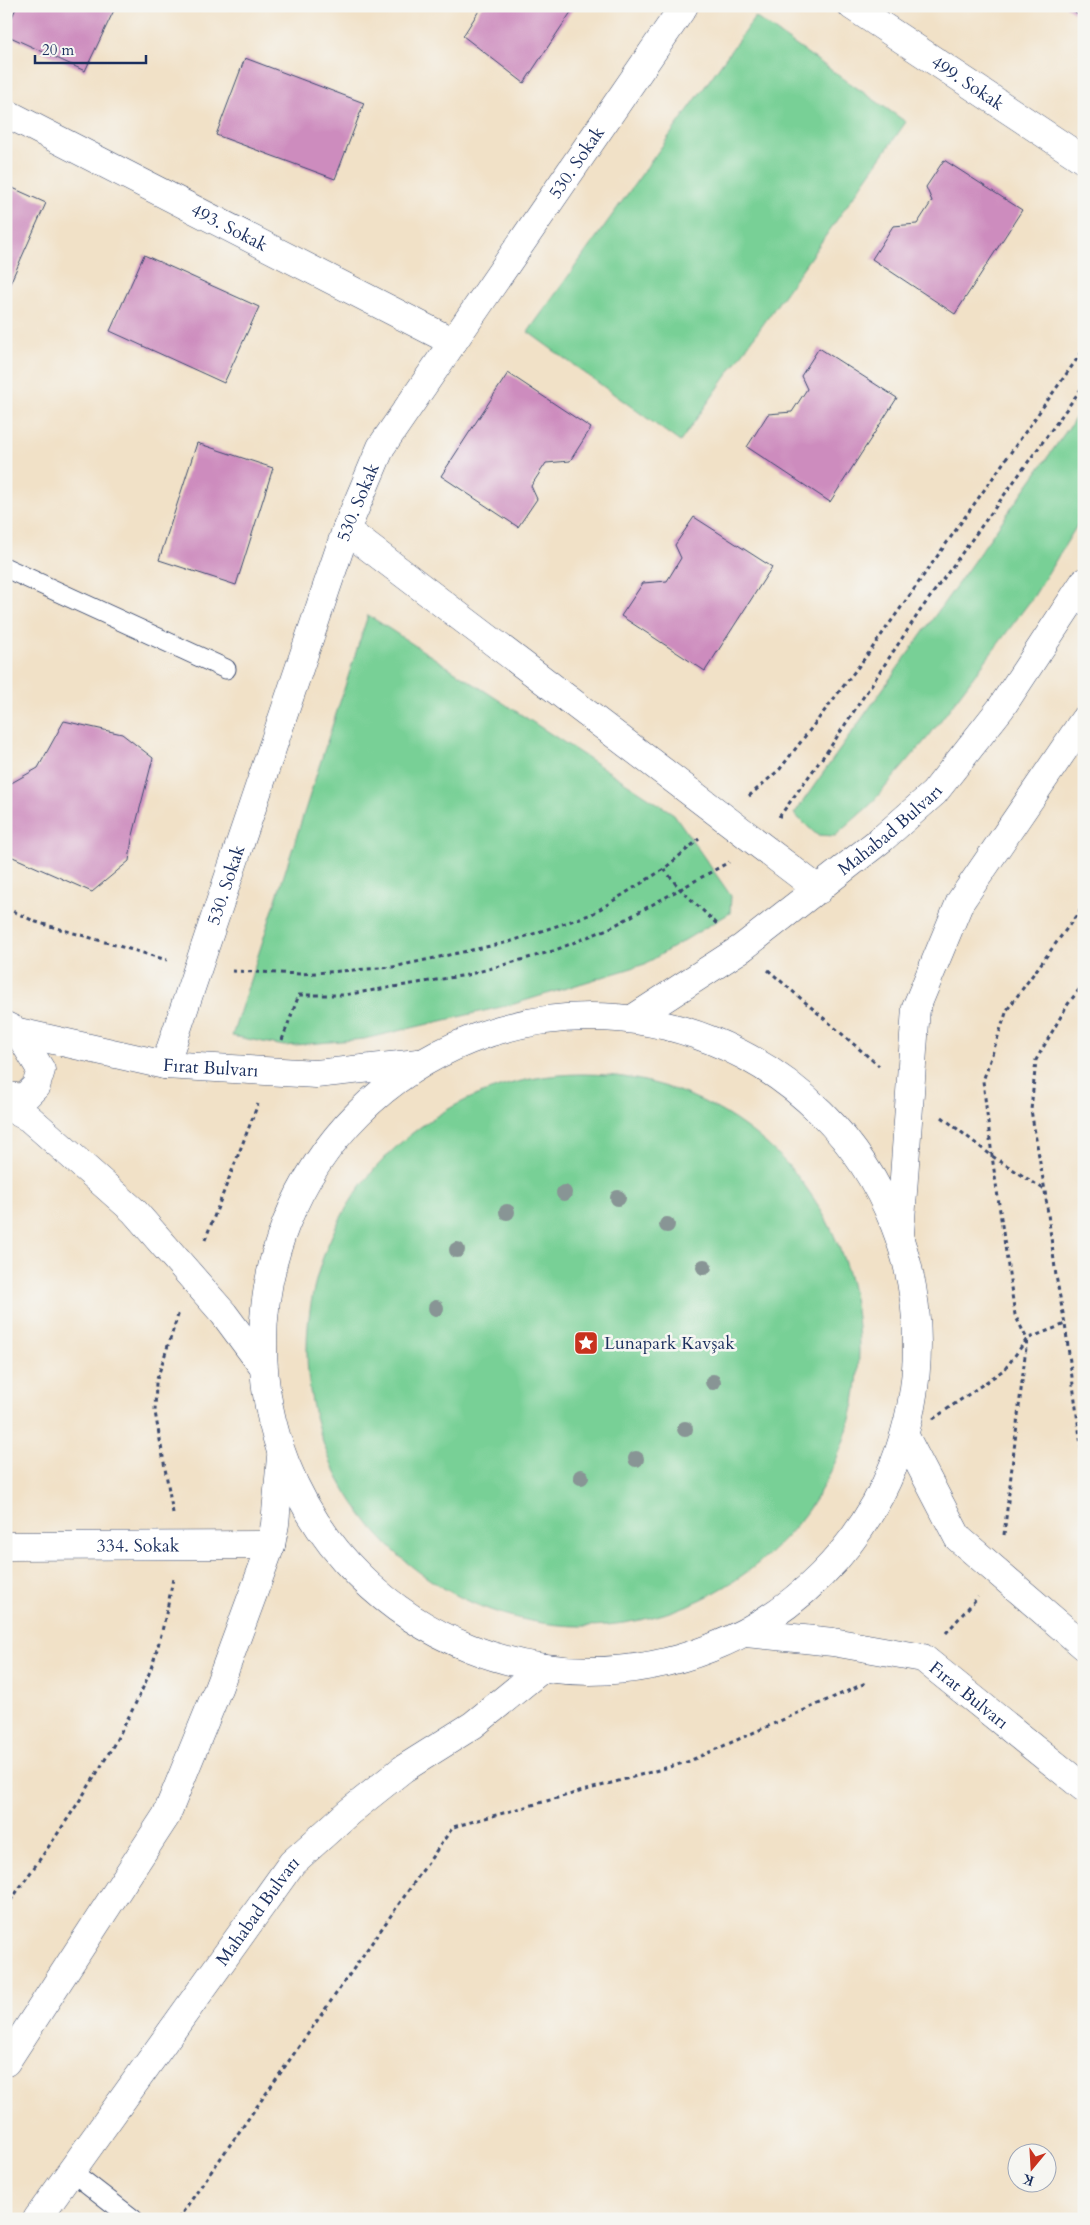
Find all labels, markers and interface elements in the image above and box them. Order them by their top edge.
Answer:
scale bar [35,32,146,64]
text: 20 m [42,40,74,60]
street label: 499. Sokak [926,50,1009,117]
street label: 530. Sokak [543,121,611,204]
street label: 493. Sokak [187,198,272,258]
street label: 530. Sokak [331,459,386,545]
street label: Mahabad Bulvarı [833,780,949,882]
street label: 530. Sokak [201,842,252,928]
street label: Fırat Bulvarı [162,1053,259,1084]
place icon: Lunapark Kavşak [573,1330,599,1356]
place label: Lunapark Kavşak [604,1331,735,1356]
street label: 334. Sokak [96,1533,180,1559]
street label: Fırat Bulvarı [924,1656,1014,1735]
street label: Mahabad Bulvarı [210,1850,305,1971]
north arrow [1008,2142,1058,2192]
text: K [1019,2169,1036,2191]

